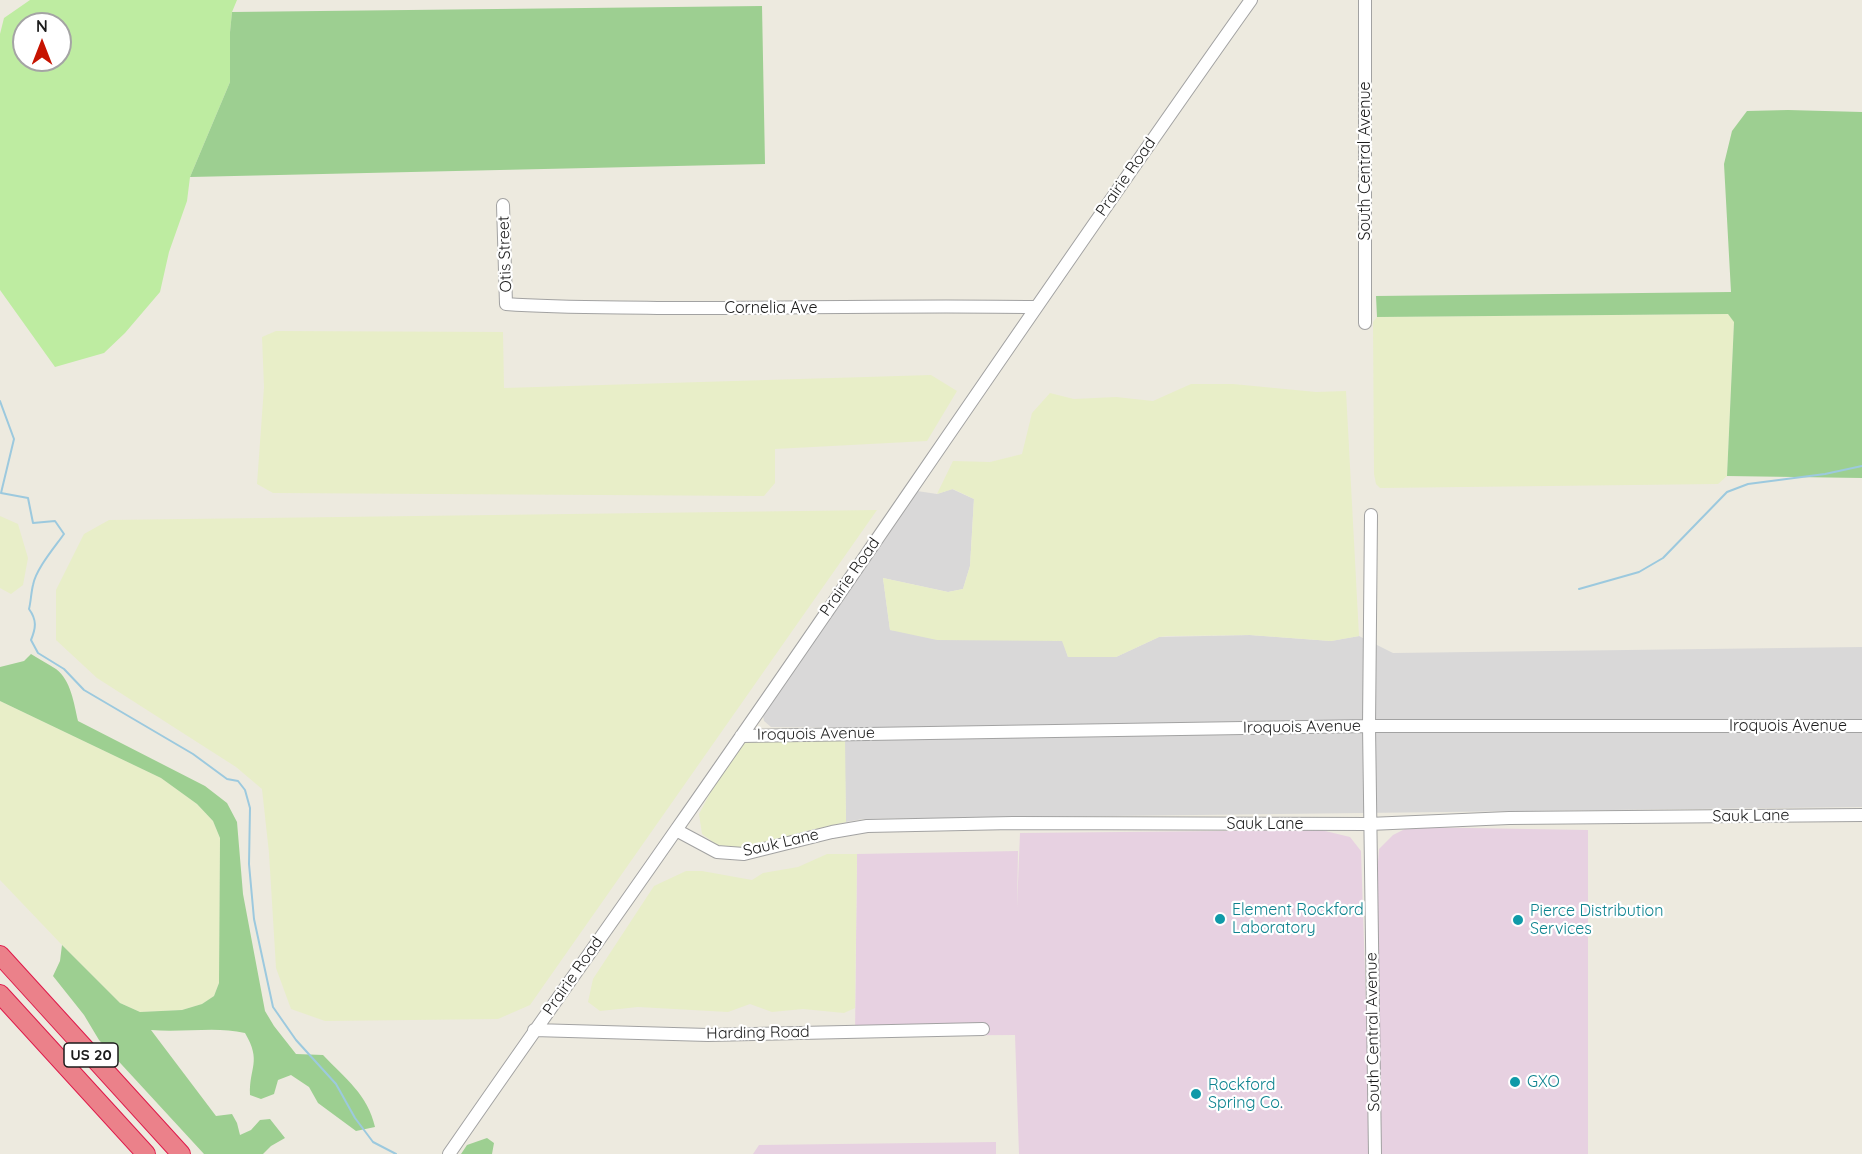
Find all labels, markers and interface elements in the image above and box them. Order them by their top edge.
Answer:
north arrow [12,12,72,72]
text: N [36,16,48,36]
street label: South Central Avenue [1355,81,1375,241]
street label: Prairie Road [1092,134,1160,220]
street label: Otis Street [494,215,516,293]
street label: Cornelia Ave [724,298,818,318]
street label: Prairie Road [816,534,884,620]
street label: Iroquois Avenue [1243,716,1361,738]
street label: Iroquois Avenue [1729,716,1847,736]
street label: Iroquois Avenue [757,723,875,745]
street label: Sauk Lane [1712,806,1790,826]
street label: Sauk Lane [1226,814,1304,834]
street label: Sauk Lane [741,825,821,861]
place label: Element Rockford Laboratory [1232,900,1364,938]
place label: Pierce Distribution Services [1530,901,1664,939]
marker: Element Rockford Laboratory [1213,912,1227,926]
marker: Pierce Distribution Services [1511,913,1525,927]
street label: Prairie Road [539,933,607,1019]
street label: South Central Avenue [1362,952,1384,1112]
street label: Harding Road [706,1022,810,1044]
road number: US 20 [64,1043,118,1067]
place label: GXO [1527,1072,1560,1092]
place label: Rockford Spring Co. [1208,1075,1283,1113]
marker: GXO [1508,1075,1522,1089]
marker: Rockford Spring Co. [1189,1087,1203,1101]

